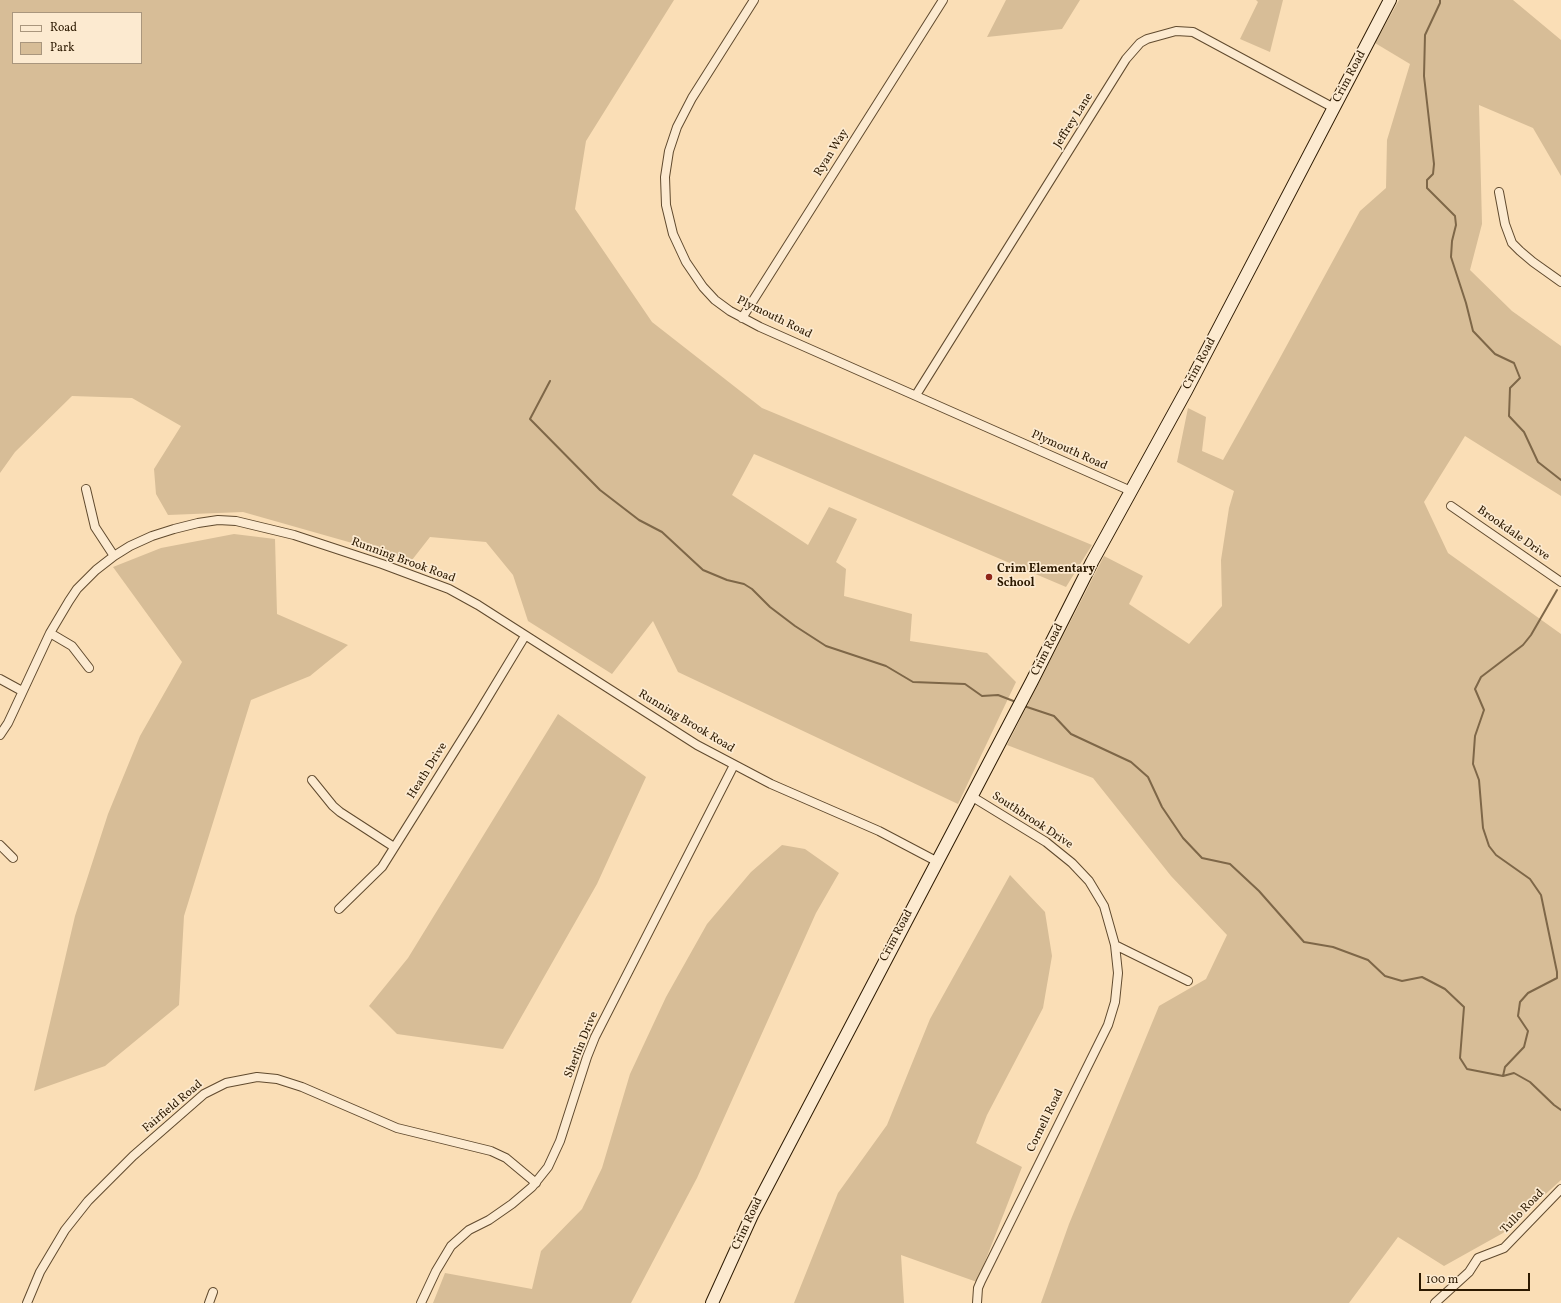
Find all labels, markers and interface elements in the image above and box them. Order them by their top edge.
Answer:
legend [12,12,142,64]
text: Road [50,20,77,36]
text: Park [50,40,75,56]
street label: Crim Road [1330,49,1370,105]
street label: Jeffrey Lane [1051,91,1097,151]
street label: Ryan Way [812,127,852,179]
street label: Plymouth Road [734,294,814,342]
street label: Crim Road [1180,336,1220,392]
street label: Plymouth Road [1029,428,1109,474]
street label: Brookdale Drive [1474,504,1552,564]
street label: Running Brook Road [349,535,457,587]
place label: Crim Elementary School [997,563,1095,591]
marker: Crim Elementary School [984,572,994,582]
street label: Crim Road [1029,622,1067,678]
street label: Running Brook Road [635,688,737,756]
street label: Heath Drive [405,740,451,802]
street label: Southbrook Drive [989,789,1075,853]
street label: Crim Road [877,908,917,964]
street label: Sherlin Drive [562,1010,602,1080]
street label: Fairfield Road [140,1078,206,1136]
street label: Cornell Road [1024,1087,1068,1155]
street label: Tullo Road [1498,1187,1548,1237]
street label: Crim Road [730,1195,766,1253]
scale bar [1421,1265,1532,1291]
text: 100 m [1426,1272,1458,1288]

